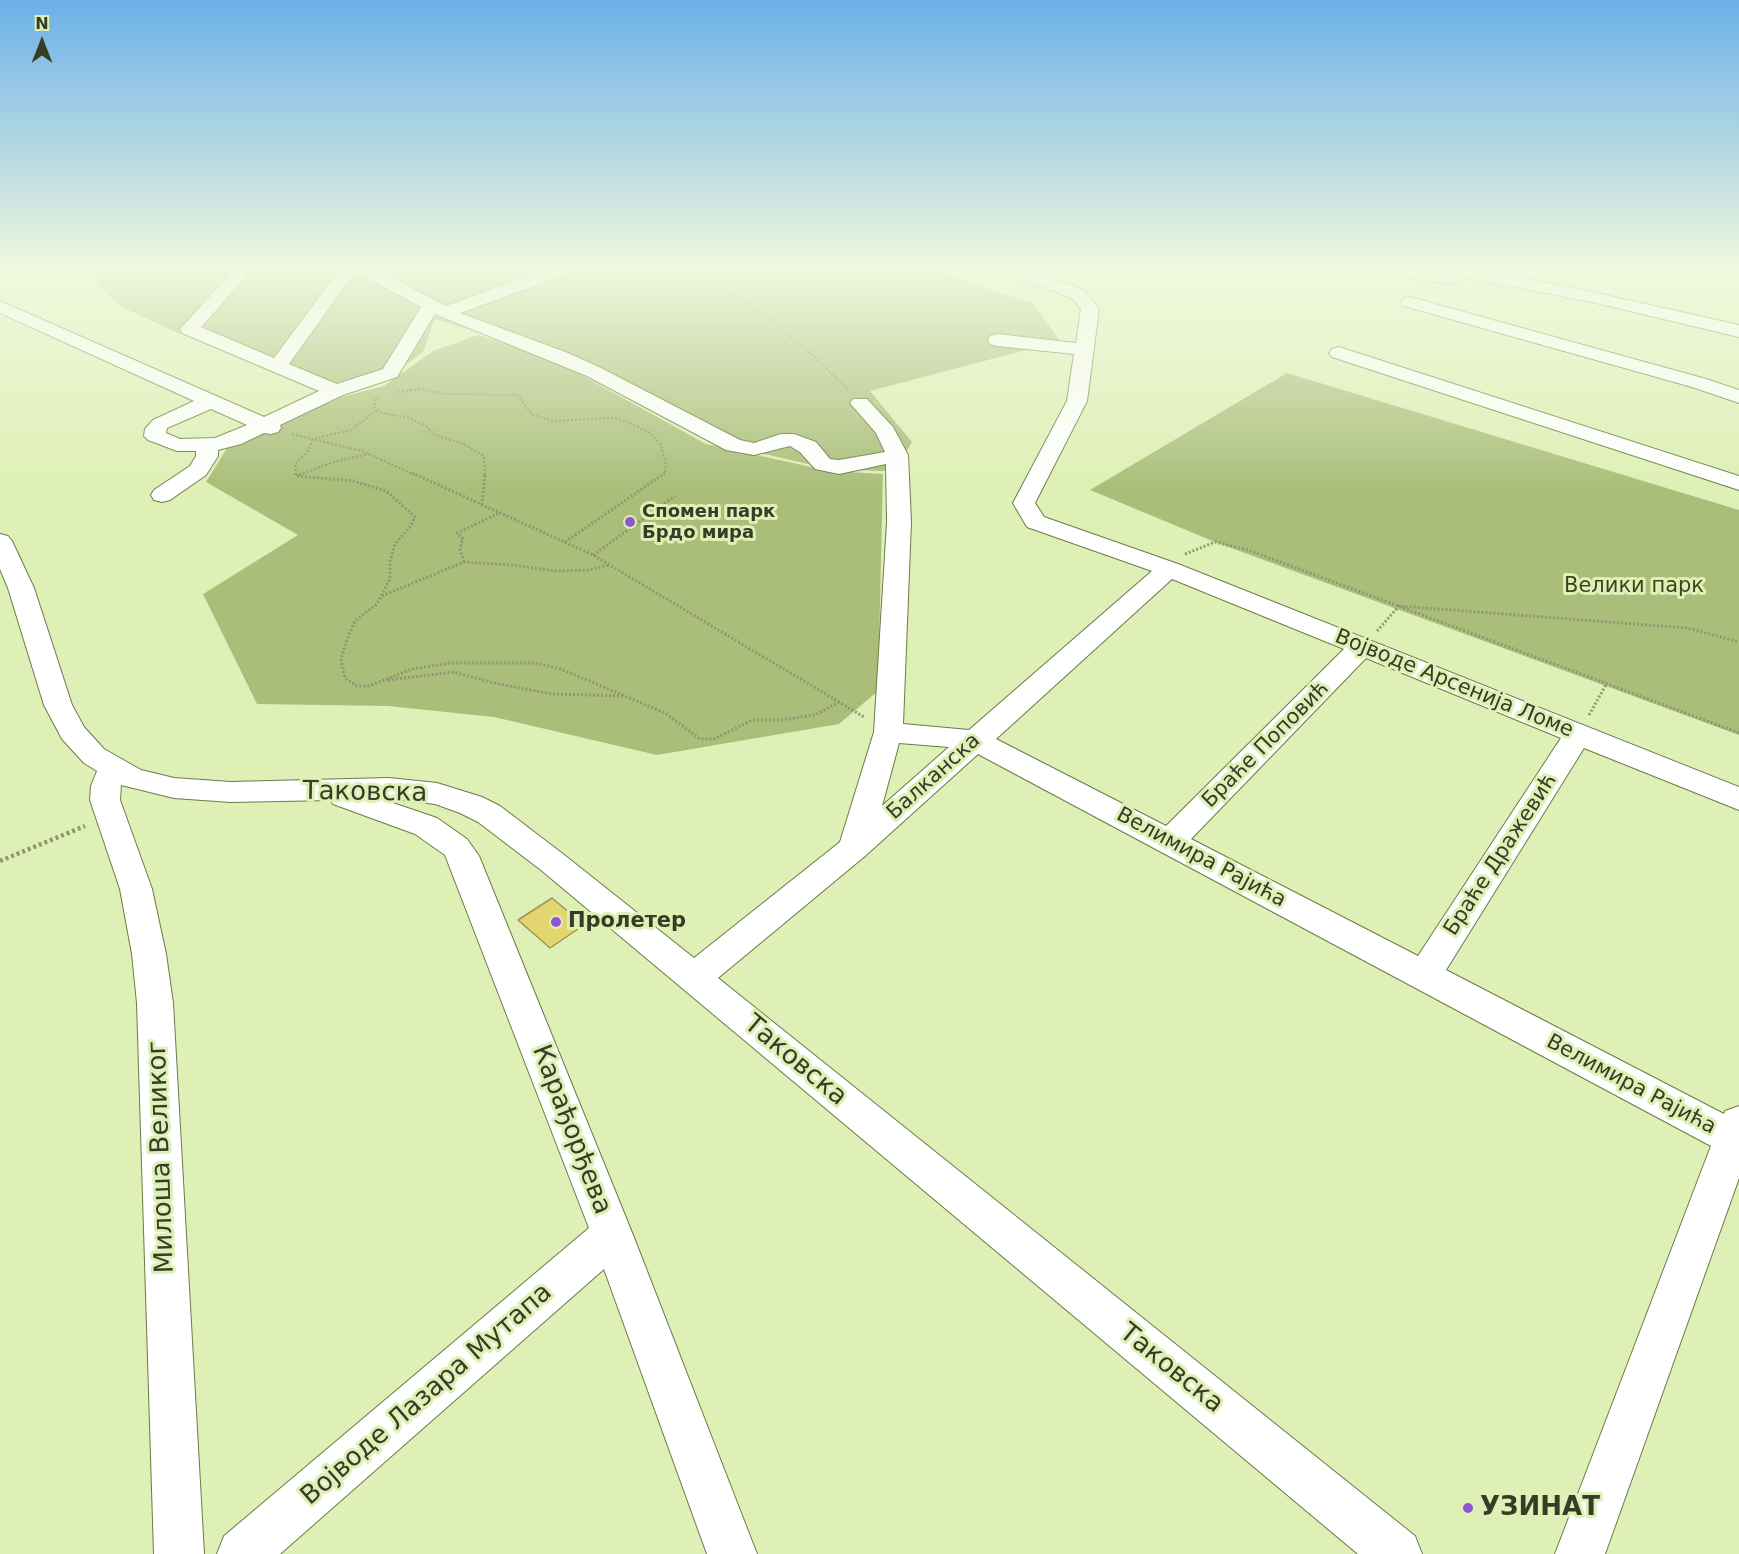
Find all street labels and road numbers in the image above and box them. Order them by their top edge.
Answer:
street label: Војводе Арсенија Ломе [1331,625,1577,743]
street label: Браће Поповић [1197,676,1335,814]
street label: Балканска [882,728,986,826]
street label: Браће Дражевић [1439,769,1563,941]
street label: Таковска [302,776,428,810]
street label: Велимира Рајића [1112,803,1290,913]
street label: Таковска [737,1009,853,1113]
street label: Велимира Рајића [1542,1030,1720,1140]
street label: Милоша Великог [142,1040,182,1274]
street label: Карађорђева [524,1041,618,1219]
street label: Војводе Лазара Мутапа [295,1278,559,1512]
street label: Таковска [1113,1318,1229,1420]

